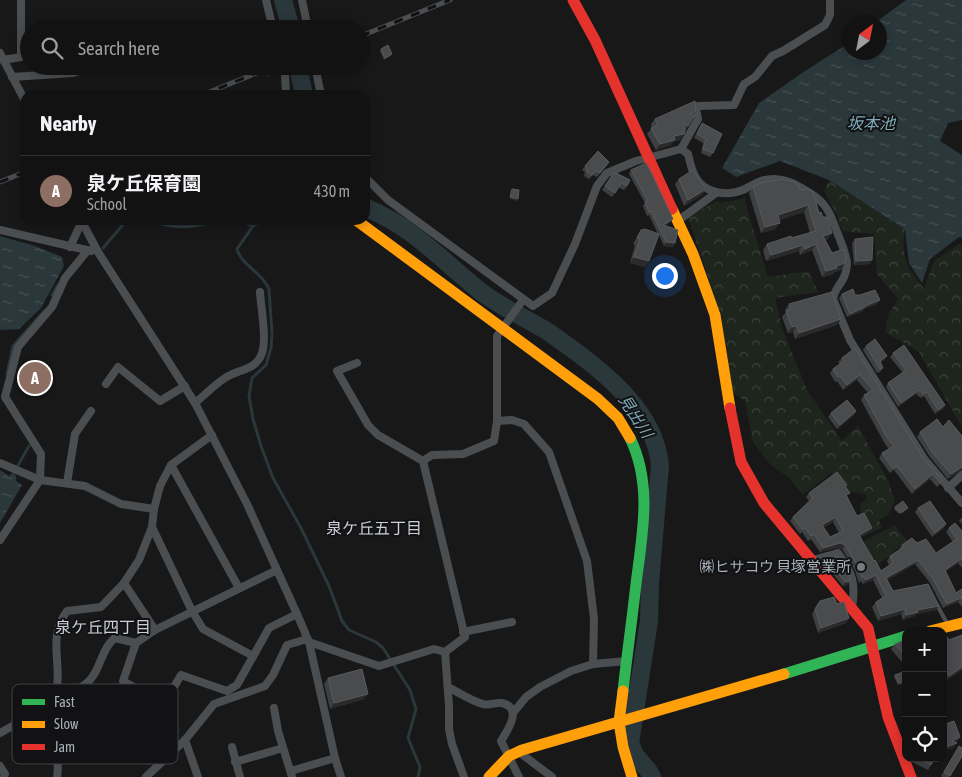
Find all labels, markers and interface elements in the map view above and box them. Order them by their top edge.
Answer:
north arrow [842,15,887,60]
search box [20,20,370,75]
icon: search [38,34,66,62]
text: Search here [78,37,160,59]
text: Nearby [40,111,96,135]
water label: 坂本池 [847,114,897,132]
text: 泉ケ丘保育園 [87,172,201,194]
text: A [52,182,60,200]
text: 430 m [314,182,350,200]
text: School [87,195,127,213]
your location [652,263,678,289]
pin: A [19,359,51,397]
water label: 見出川 [615,391,658,443]
district label: 泉ケ丘五丁目 [326,519,422,537]
place label: ㈱ヒサコウ 貝塚営業所 [700,558,851,575]
marker: ㈱ヒサコウ 貝塚営業所 [855,561,867,573]
district label: 泉ケ丘四丁目 [55,618,151,636]
map controls [902,627,947,762]
button: + [902,627,947,672]
button: − [902,672,947,717]
legend [12,684,178,764]
text: Fast [54,694,75,710]
text: Slow [54,716,79,732]
button: locate [902,717,947,762]
text: Jam [54,739,75,755]

